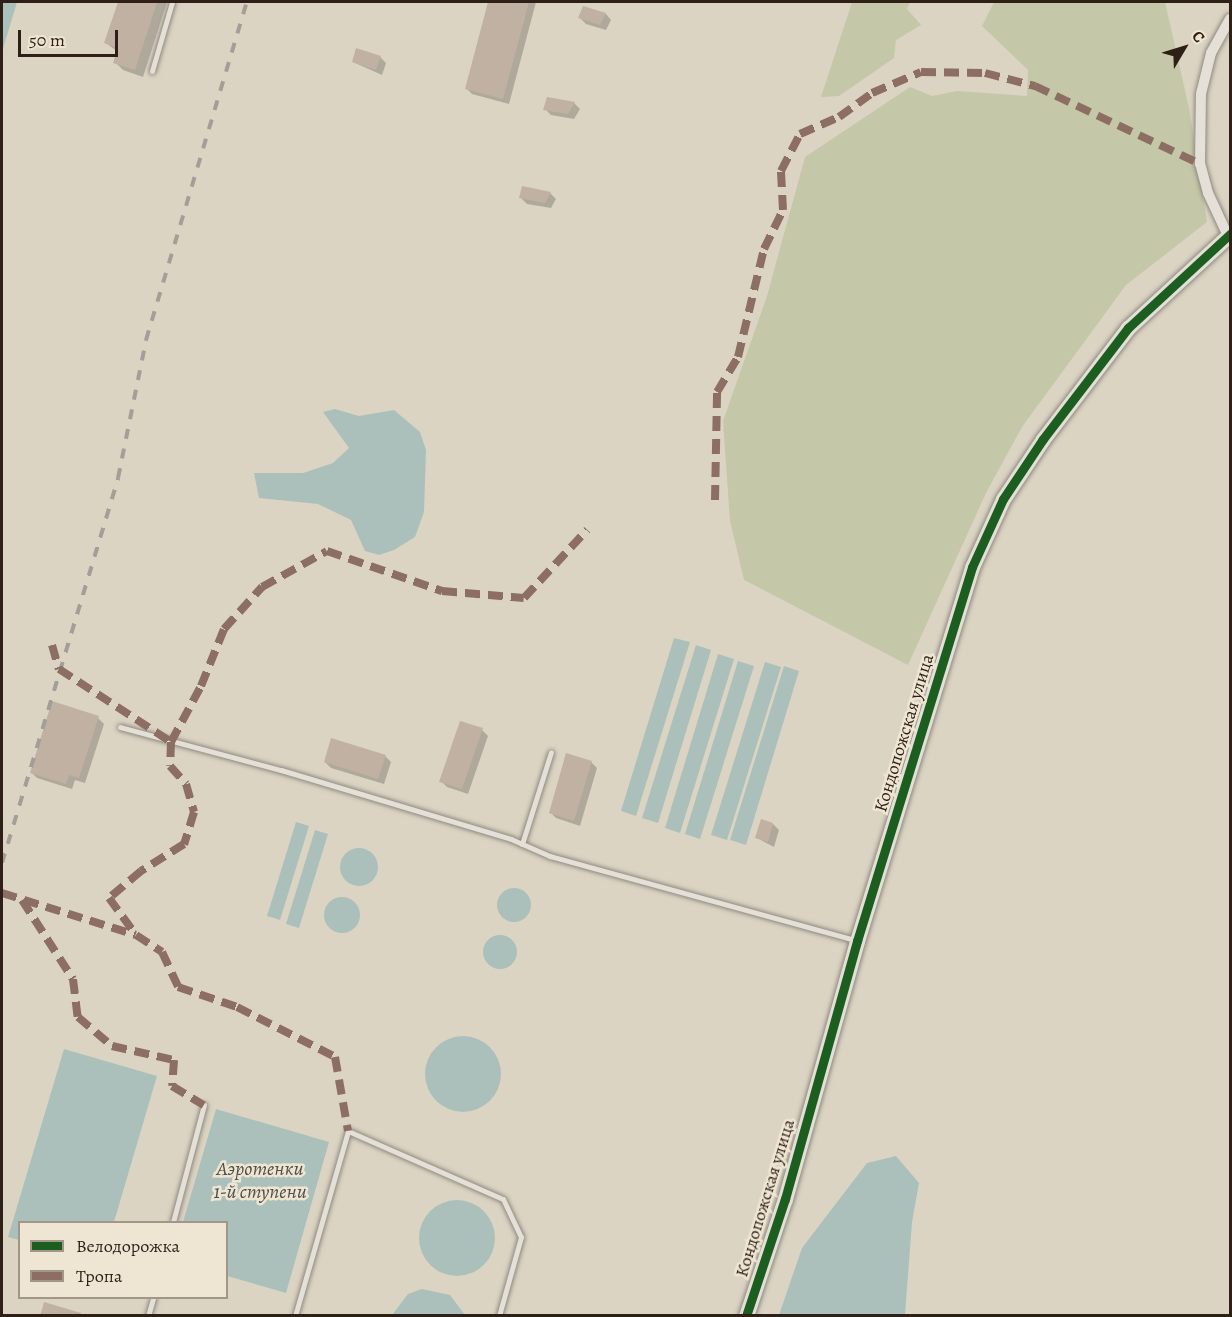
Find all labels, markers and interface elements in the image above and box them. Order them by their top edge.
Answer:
scale bar [21,18,122,56]
north arrow [1154,18,1214,78]
text: С [1186,26,1210,48]
text: 50 m [29,28,65,52]
street label: Кондопожская улица [870,651,938,815]
street label: Кондопожская улица [731,1116,799,1280]
water label: Аэротенки 1-й ступени [213,1156,307,1203]
legend [18,1221,228,1299]
text: Велодорожка [76,1234,180,1258]
text: Тропа [76,1264,122,1288]

